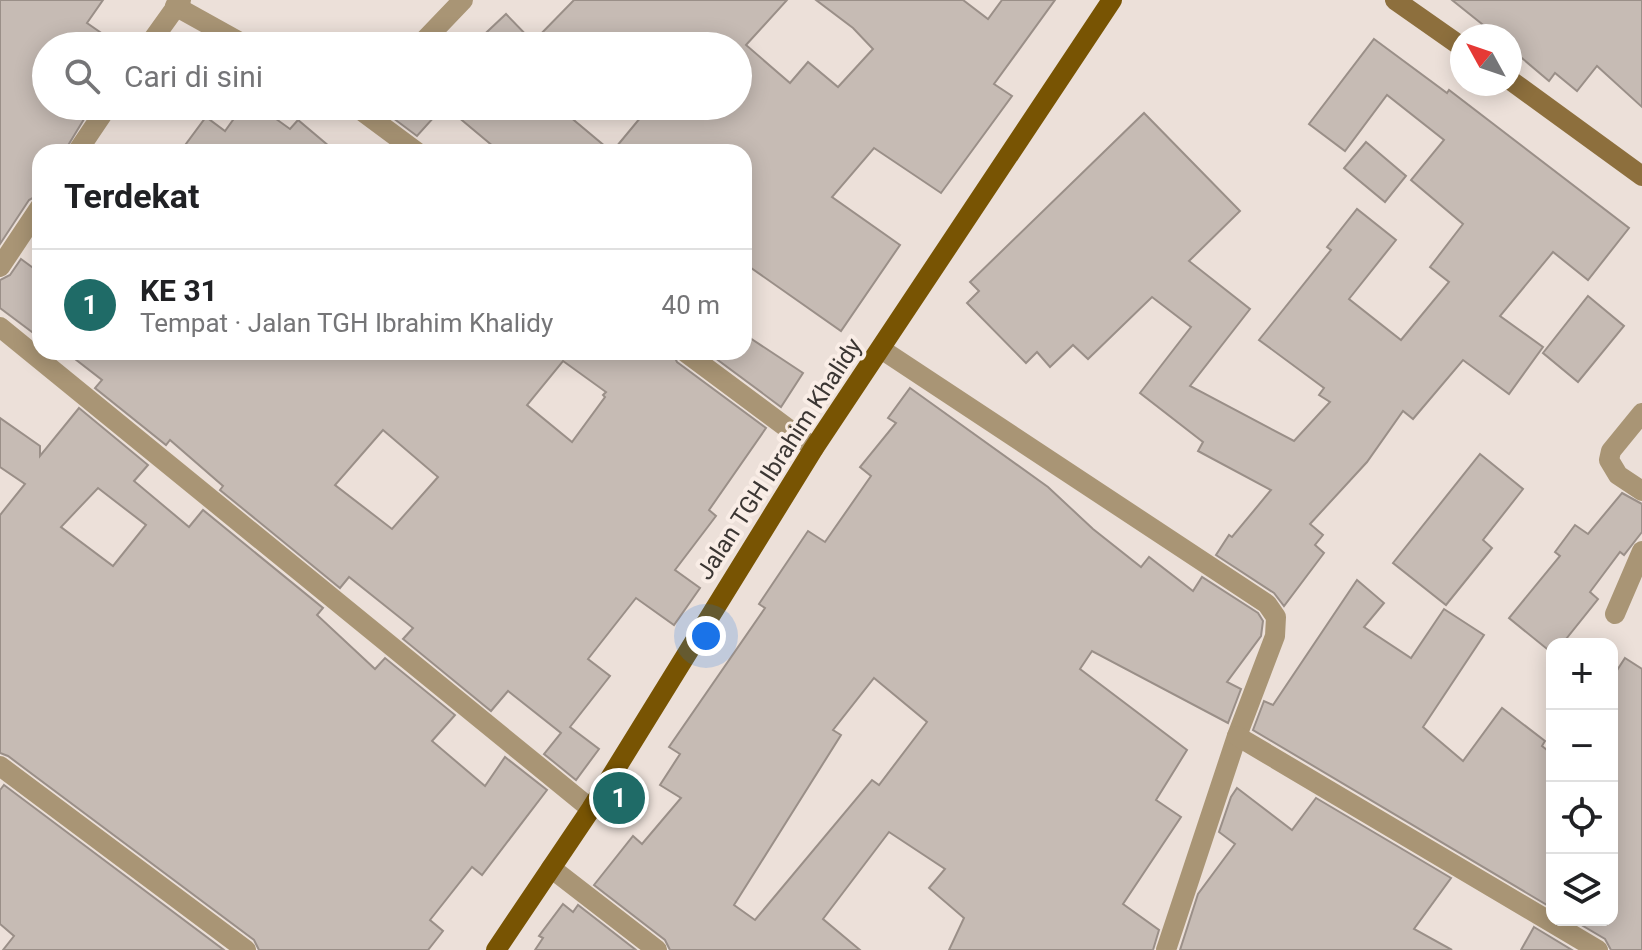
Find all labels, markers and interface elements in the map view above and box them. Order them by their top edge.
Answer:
north arrow [1450,24,1522,96]
search box [32,32,752,120]
icon: search [60,54,104,98]
text: Cari di sini [124,59,263,94]
text: Terdekat [64,176,199,216]
text: KE 31 [140,273,218,308]
text: 1 [83,290,97,320]
text: 40 m [662,290,720,320]
text: Tempat · Jalan TGH Ibrahim Khalidy [140,308,553,338]
street label: Jalan TGH Ibrahim Khalidy [690,333,868,585]
your location [686,616,726,656]
map controls [1546,638,1618,926]
button: + [1546,638,1618,710]
button: − [1546,710,1618,782]
pin: 1 [593,768,645,828]
button: locate [1546,782,1618,854]
button: layers [1546,854,1618,926]

